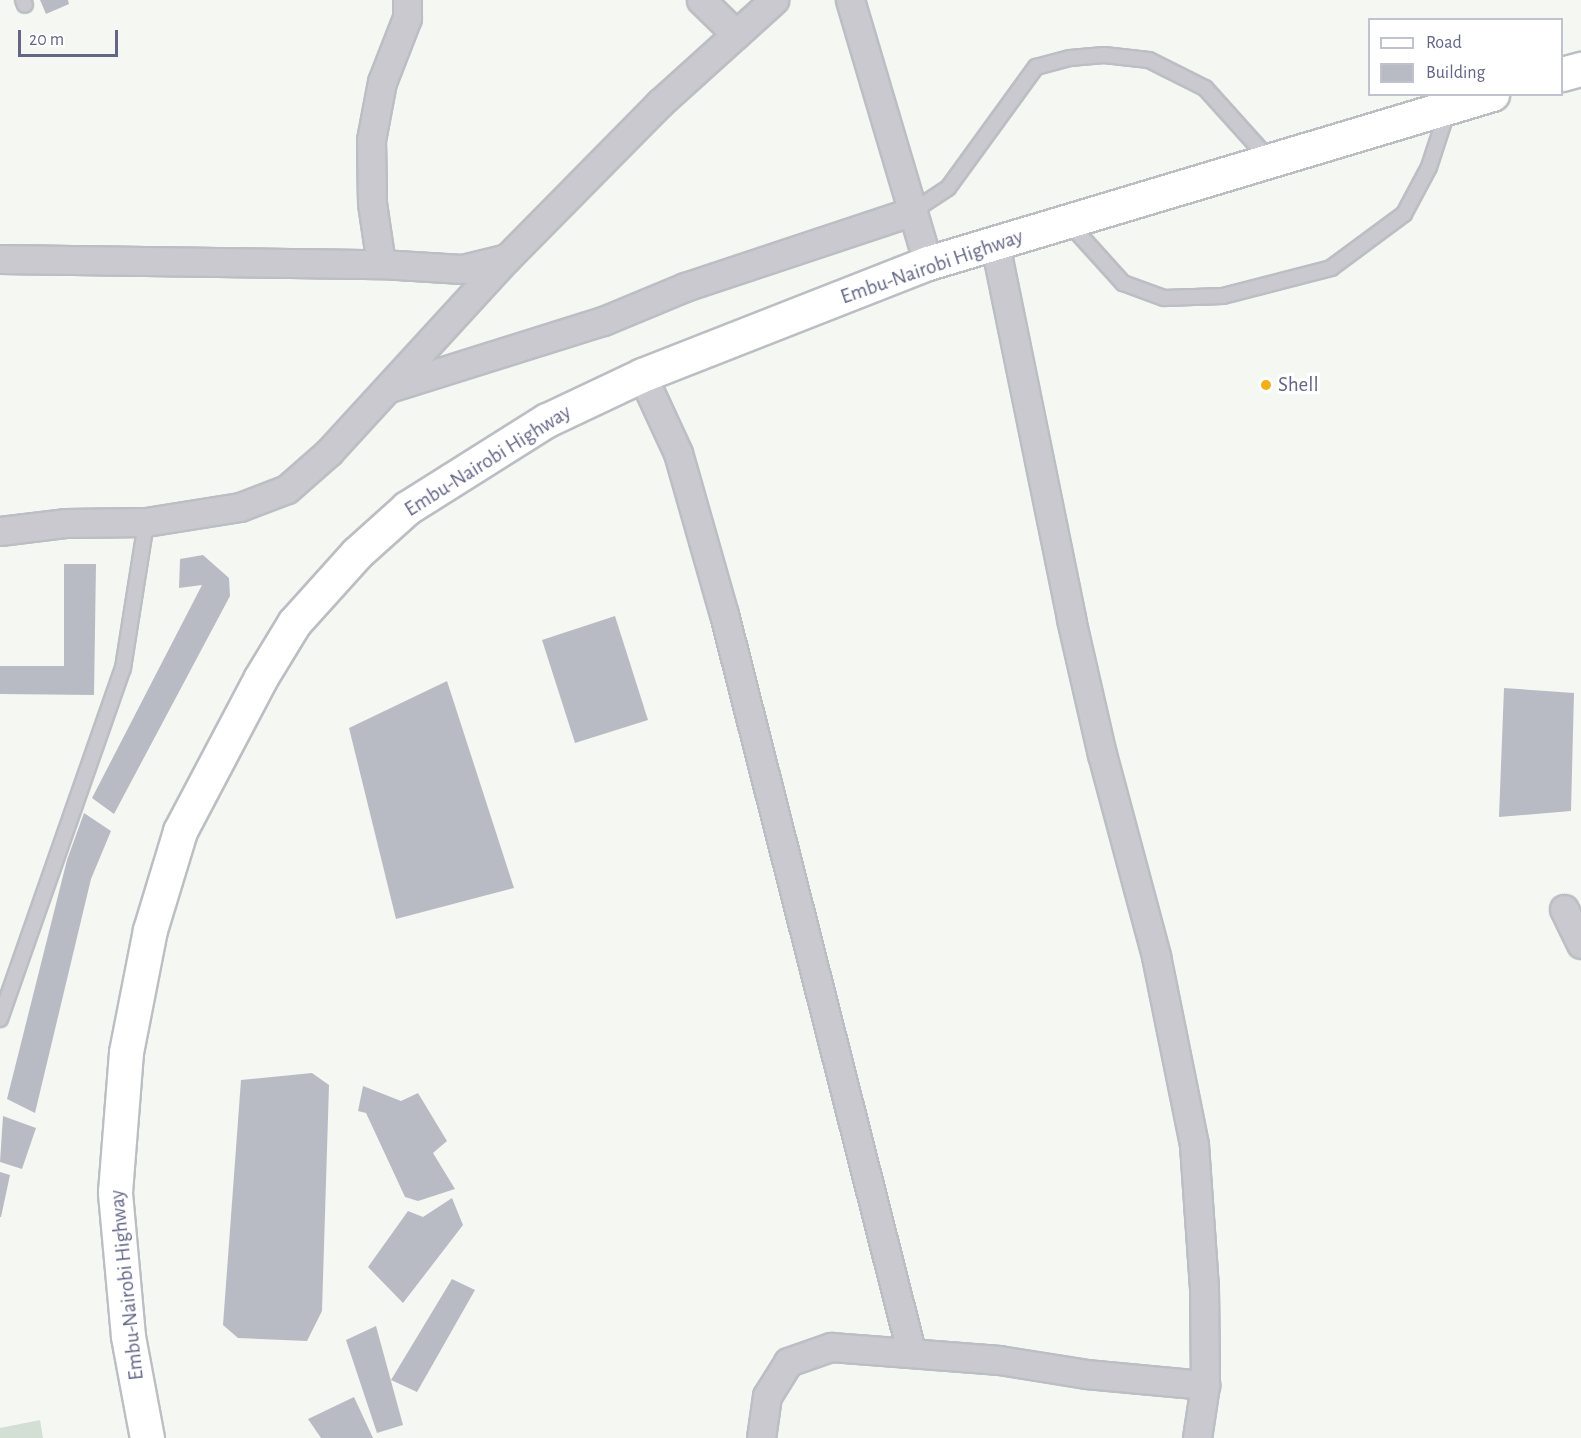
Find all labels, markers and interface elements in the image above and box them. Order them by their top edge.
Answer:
scale bar [21,18,122,56]
legend [1368,18,1563,96]
text: 20 m [29,31,64,49]
text: Road [1426,34,1462,52]
text: Building [1426,64,1485,82]
street label: Embu-Nairobi Highway [837,224,1027,310]
place label: Shell [1278,372,1319,398]
marker: Shell [1259,378,1273,392]
street label: Embu-Nairobi Highway [400,400,576,522]
street label: Embu-Nairobi Highway [104,1188,150,1382]

